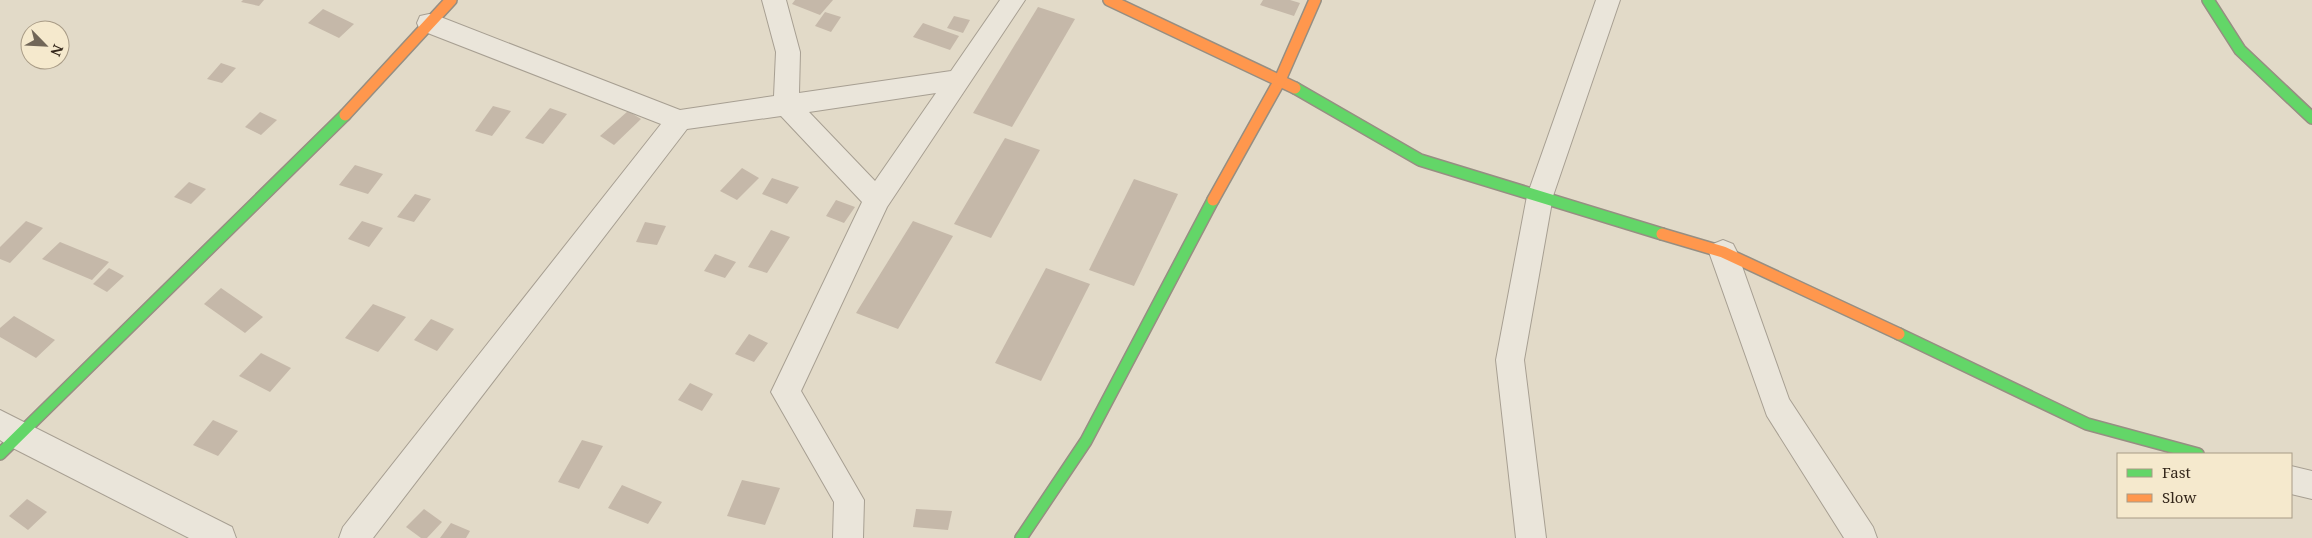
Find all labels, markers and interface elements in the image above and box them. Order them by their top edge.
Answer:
north arrow [20,20,70,70]
text: N [46,42,68,59]
legend [2117,453,2292,518]
text: Fast [2162,462,2191,482]
text: Slow [2162,487,2196,507]

